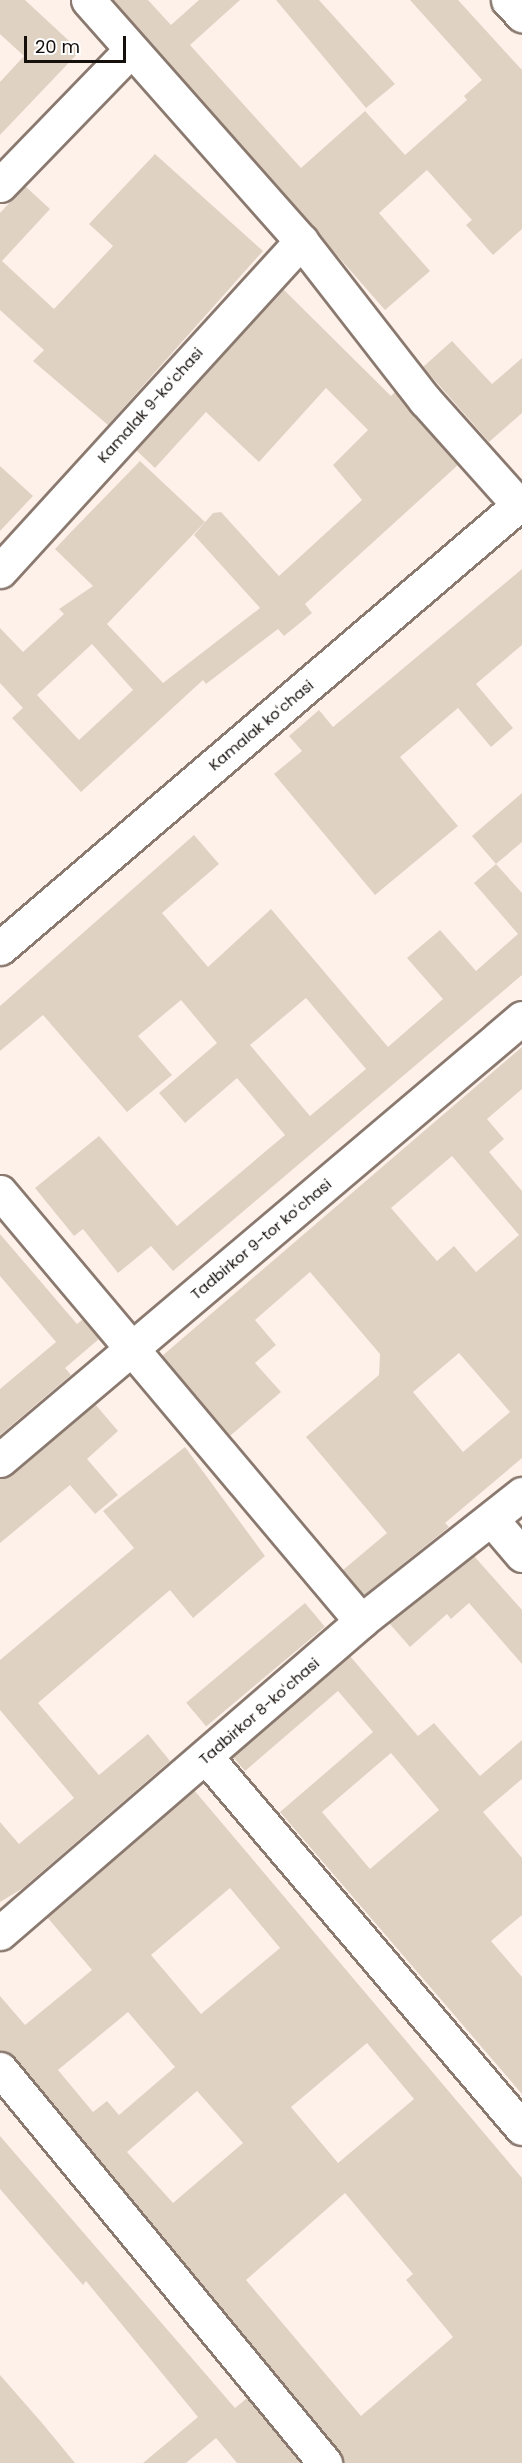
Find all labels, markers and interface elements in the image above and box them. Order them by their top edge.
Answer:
scale bar [27,24,129,62]
text: 20 m [35,34,80,59]
street label: Kamalak 9-koʻchasi [93,344,207,466]
street label: Kamalak koʻchasi [205,676,317,774]
street label: Tadbirkor 9-tor koʻchasi [187,1175,335,1303]
street label: Tadbirkor 8-koʻchasi [195,1654,323,1768]

